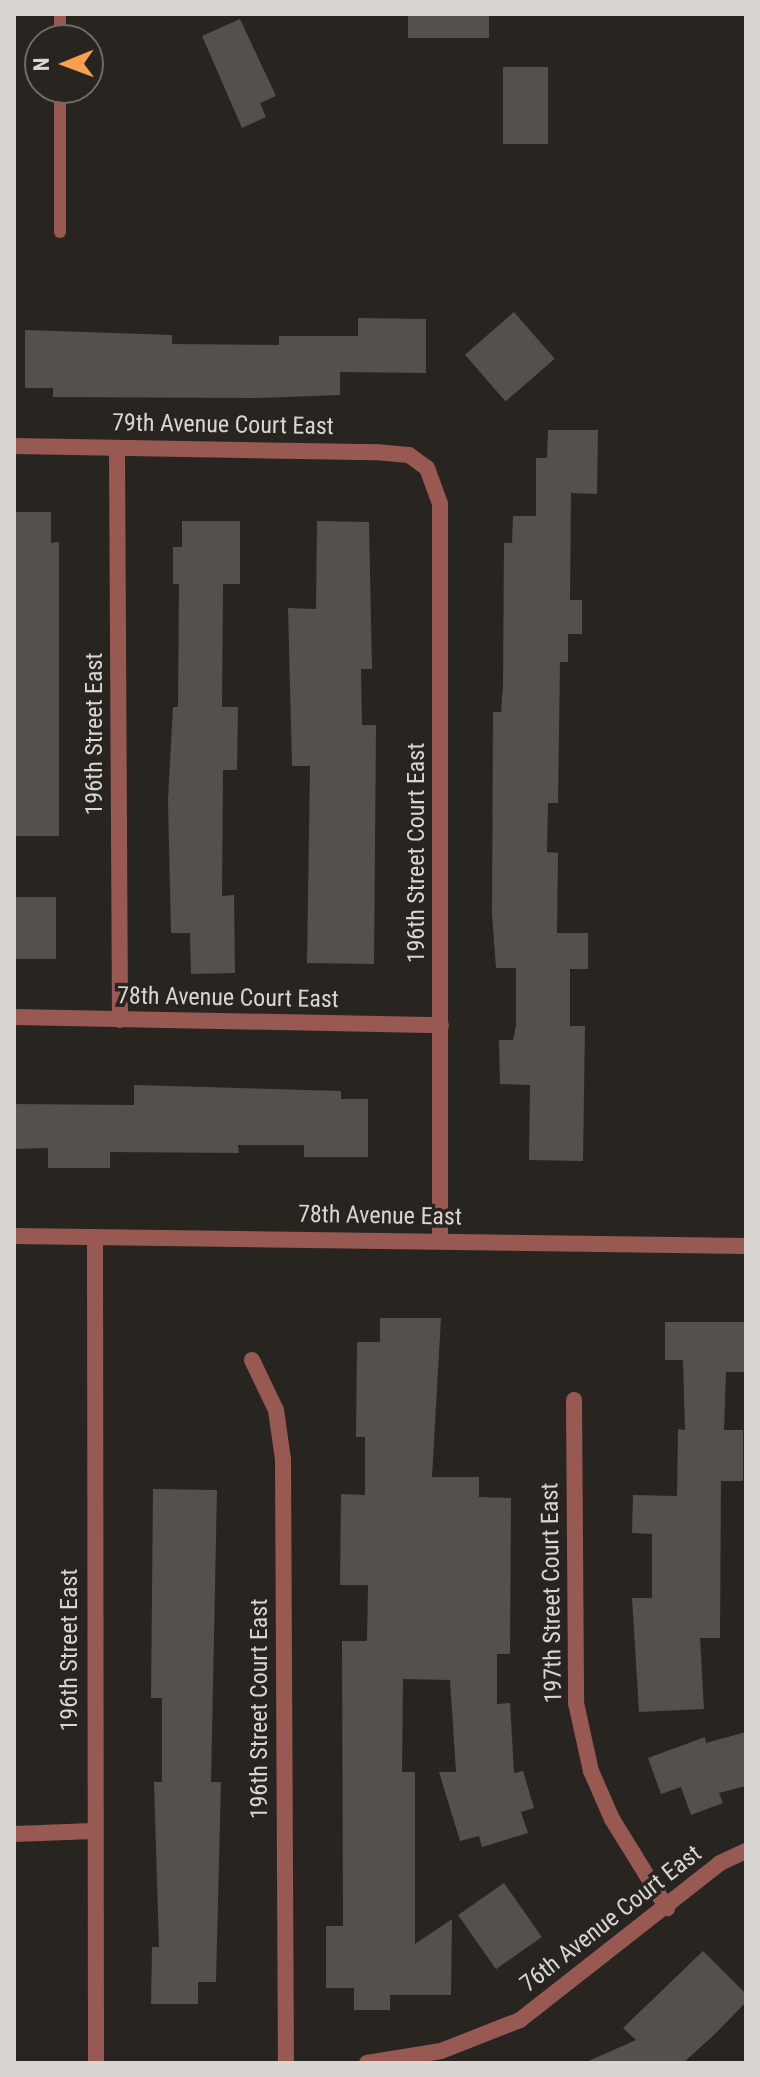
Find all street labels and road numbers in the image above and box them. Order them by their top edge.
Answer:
street label: 79th Avenue Court East [112,409,334,441]
street label: 196th Street East [81,653,109,815]
street label: 196th Street Court East [403,743,431,963]
street label: 78th Avenue Court East [117,982,339,1014]
street label: 78th Avenue East [298,1200,462,1232]
street label: 197th Street Court East [536,1482,568,1704]
street label: 196th Street East [56,1569,84,1731]
street label: 196th Street Court East [246,1599,274,1819]
street label: 76th Avenue Court East [515,1839,707,1999]

